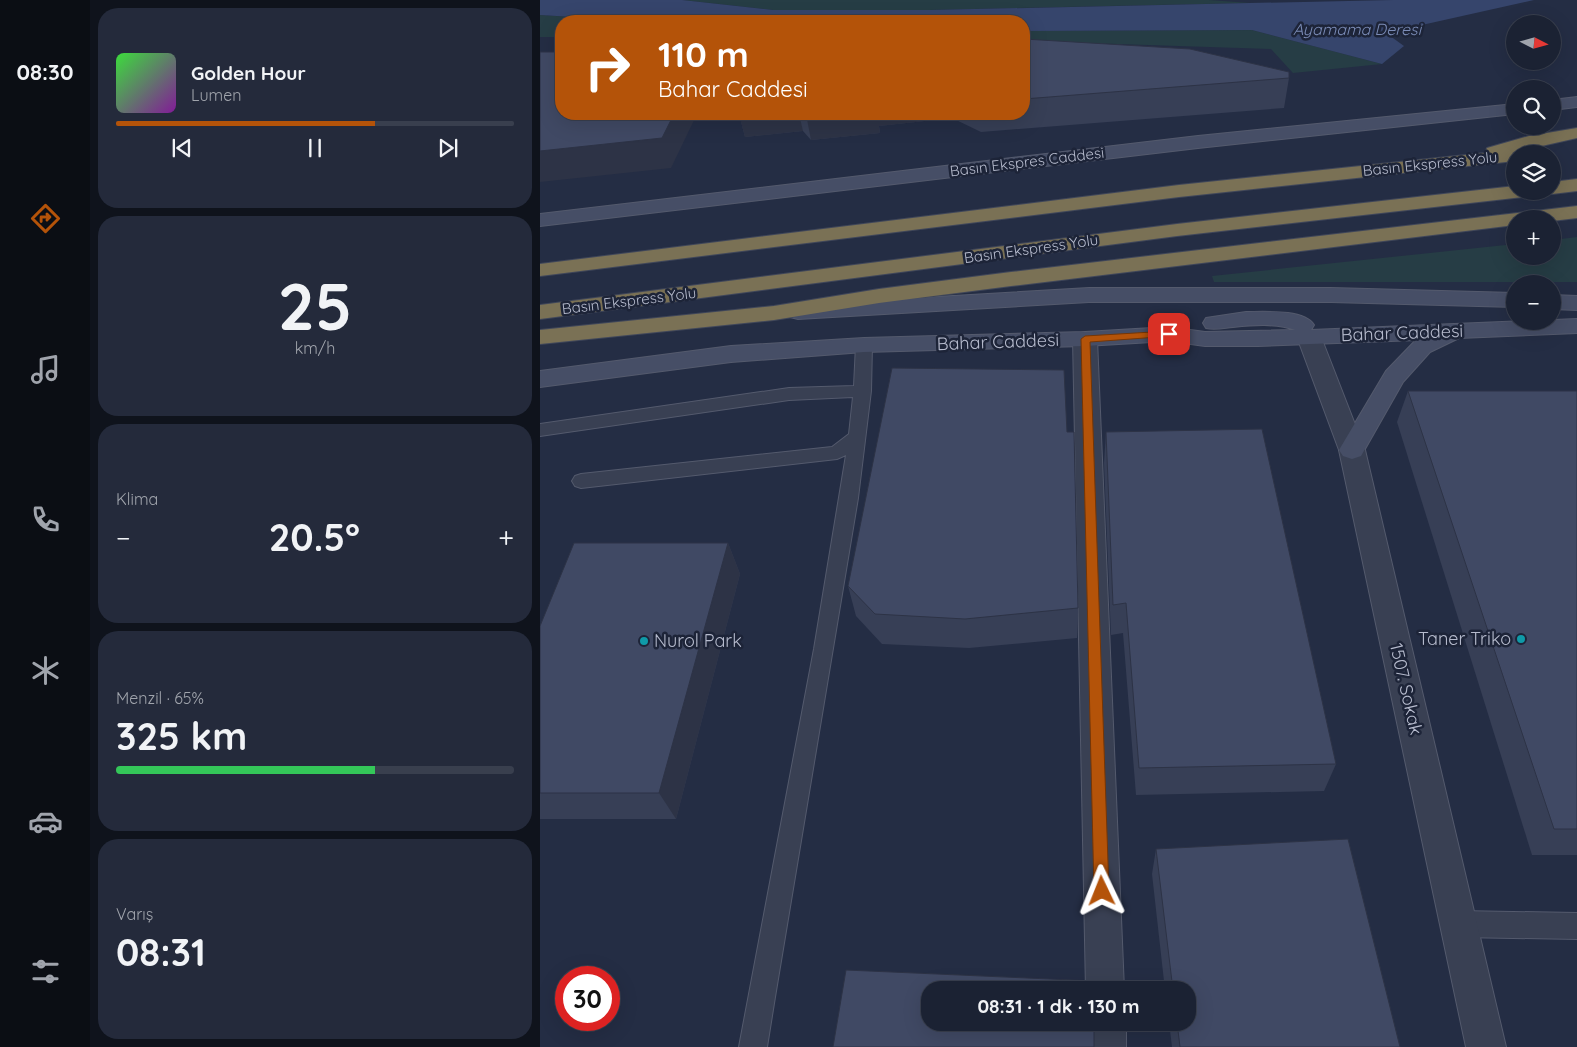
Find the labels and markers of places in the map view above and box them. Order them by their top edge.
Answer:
pin [1148,313,1190,355]
place label: Taner Triko [1418,627,1511,650]
place label: Nurol Park [654,629,742,652]
marker: Taner Triko [1515,633,1527,645]
marker: Nurol Park [638,635,650,647]

